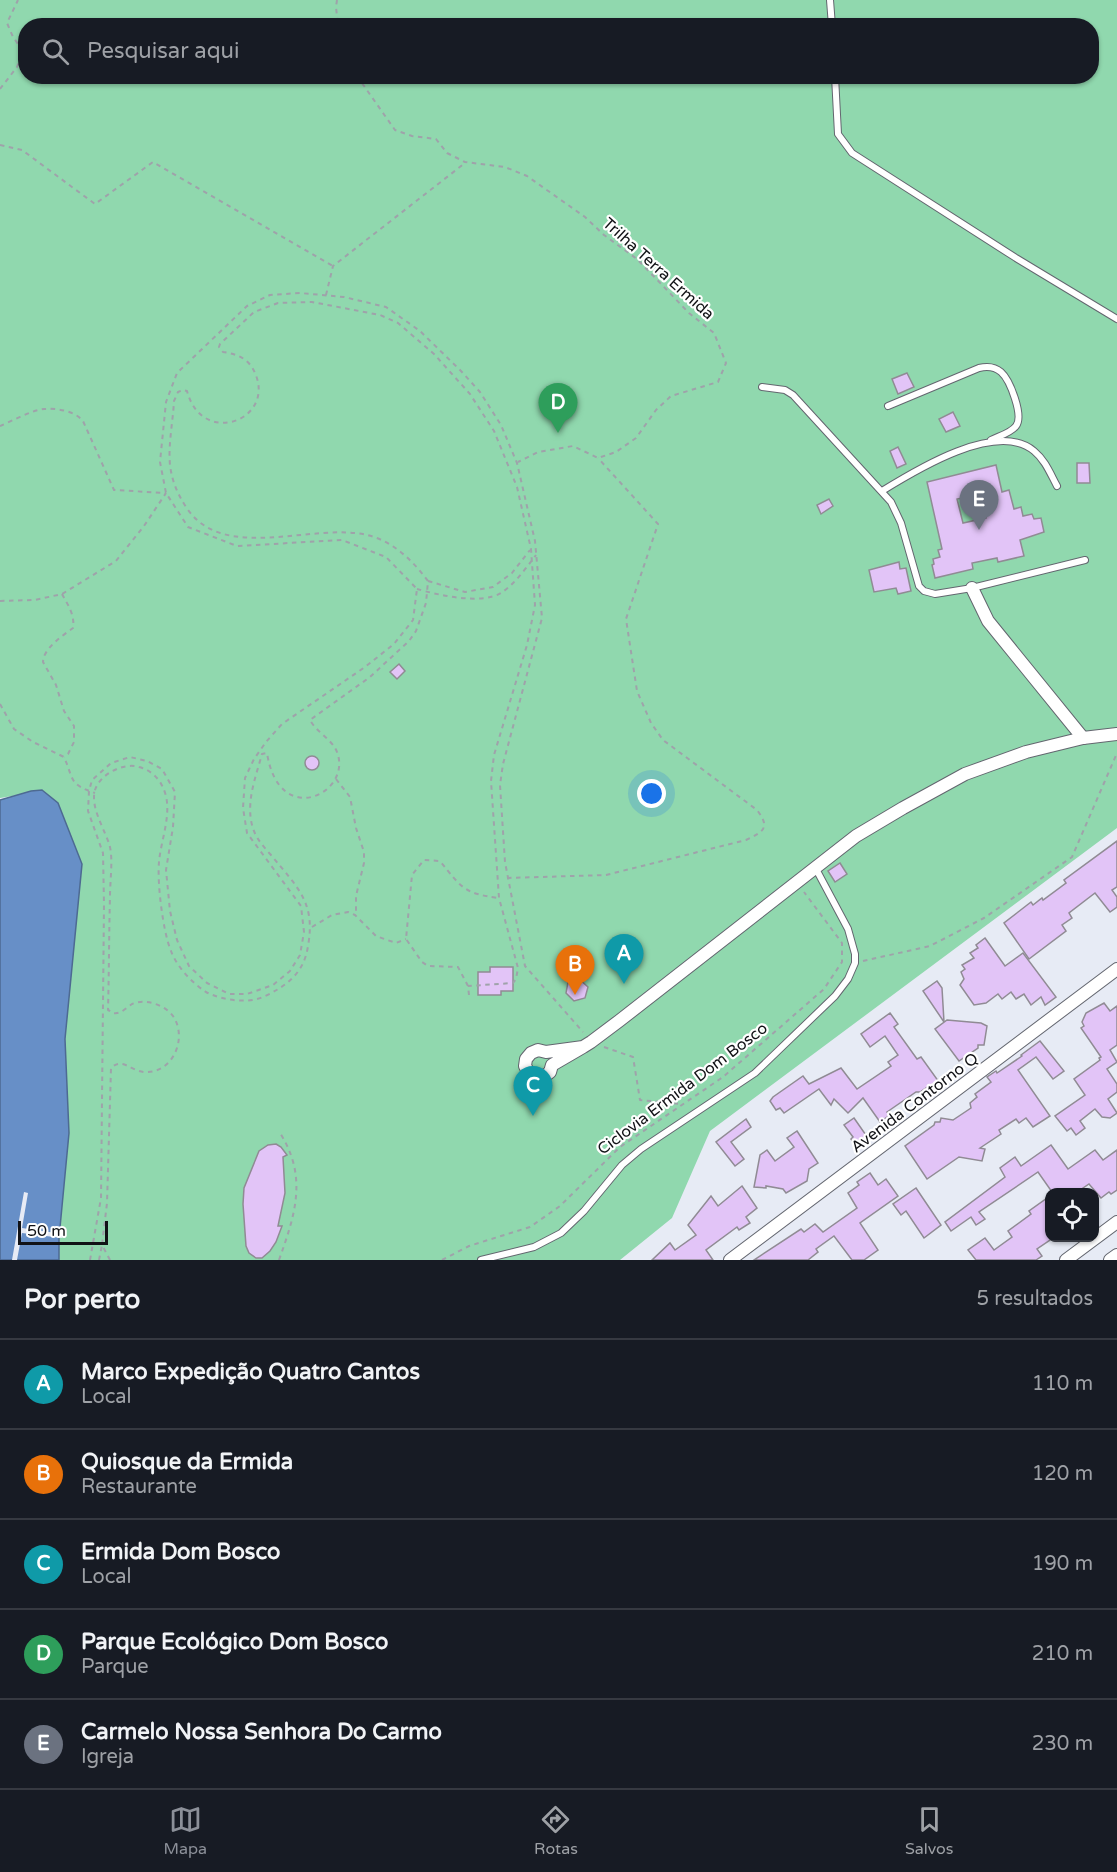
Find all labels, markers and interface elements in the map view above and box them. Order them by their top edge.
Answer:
search box [18,18,1099,84]
icon: search [39,35,72,68]
text: Pesquisar aqui [87,38,239,64]
street label: Trilha Terra Ermida [599,213,718,324]
pin: D [538,384,578,433]
pin: E [960,480,998,530]
your location [637,779,666,808]
pin: A [604,934,644,984]
pin: B [556,946,594,995]
street label: Ciclovia Ermida Dom Bosco [594,1018,772,1159]
street label: Avenida Contorno Q [847,1048,982,1157]
pin: C [514,1066,552,1116]
map controls [1045,1188,1099,1242]
button: locate [1045,1188,1099,1242]
scale bar [18,1218,108,1246]
text: 50 m [27,1221,66,1241]
text: Por perto [24,1284,140,1315]
text: 5 resultados [977,1287,1093,1311]
text: Marco Expedição Quatro Cantos [81,1359,420,1385]
text: A [36,1372,51,1396]
text: 110 m [1032,1372,1093,1396]
text: Local [81,1385,132,1409]
text: Quiosque da Ermida [81,1449,293,1475]
text: B [37,1462,50,1486]
text: 120 m [1032,1462,1093,1486]
text: Restaurante [81,1475,197,1499]
text: Ermida Dom Bosco [81,1539,280,1565]
text: C [37,1552,50,1576]
text: 190 m [1032,1552,1093,1576]
text: Local [81,1565,132,1589]
text: Parque Ecológico Dom Bosco [81,1629,388,1655]
text: D [36,1642,51,1666]
text: 210 m [1032,1642,1093,1666]
text: Parque [81,1655,149,1679]
text: Carmelo Nossa Senhora Do Carmo [81,1719,442,1745]
text: E [37,1732,50,1756]
text: 230 m [1032,1732,1093,1756]
text: Igreja [81,1745,134,1769]
tab: Mapa [164,1803,207,1859]
tab: Rotas [534,1803,578,1859]
tab: Salvos [905,1803,954,1859]

